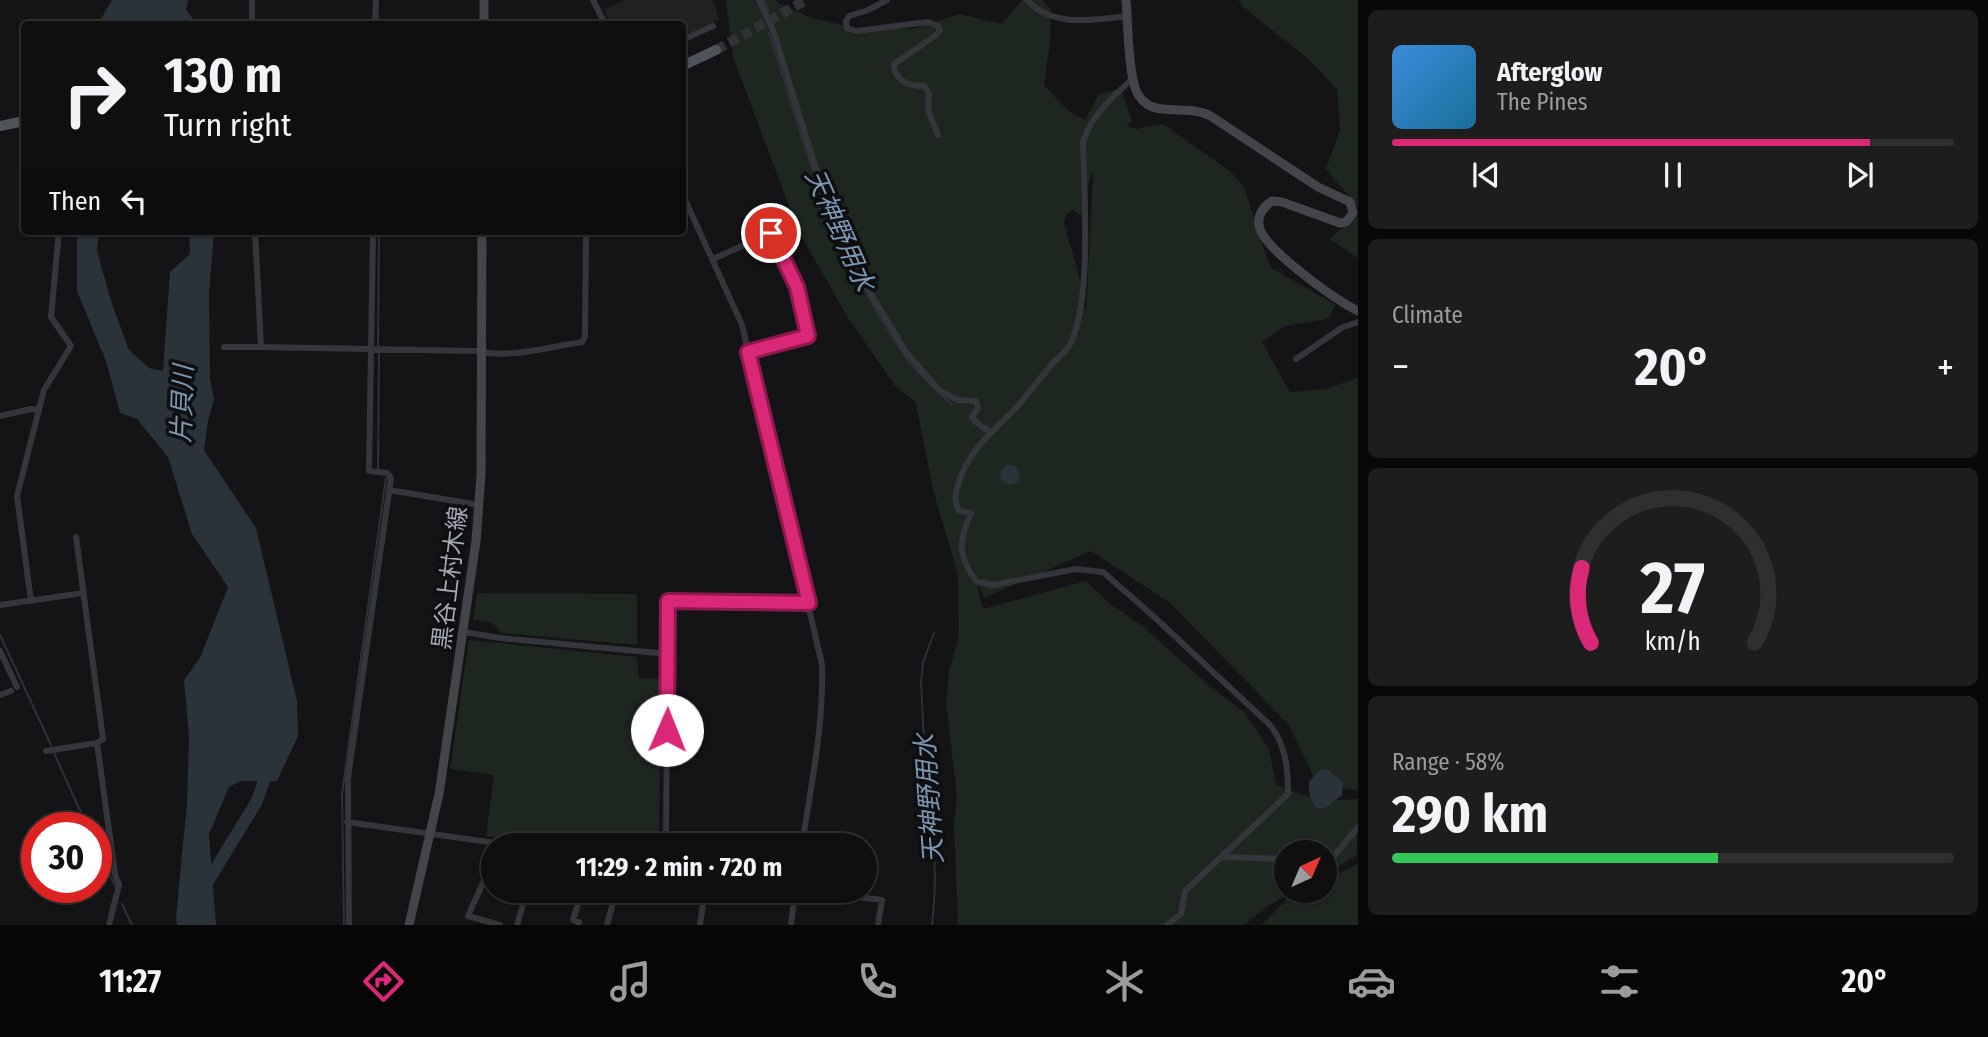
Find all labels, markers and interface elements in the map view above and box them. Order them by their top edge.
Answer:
text: 130 m [164,46,282,105]
icon: right [49,49,140,140]
text: Afterglow [1497,57,1602,88]
text: The Pines [1497,88,1588,116]
text: Turn right [164,106,291,144]
icon: previous [1467,156,1505,194]
icon: pause [1654,156,1692,194]
icon: next [1841,156,1879,194]
water label: 天神野用水 [799,165,881,299]
icon: left [115,182,153,220]
text: Then [49,186,101,217]
pin [741,203,801,263]
icon: arrive [752,214,790,252]
text: Climate [1392,301,1463,329]
text: 20° [1635,336,1711,399]
text: − [1392,344,1409,390]
text: + [1937,344,1954,390]
water label: 片貝川 [166,362,199,444]
street label: 黒谷上村木線 [427,505,473,651]
text: 27 [1640,545,1705,632]
text: km/h [1645,627,1701,657]
position arrow [630,693,704,767]
water label: 天神野用水 [909,730,949,865]
text: Range · 58% [1392,748,1504,776]
text: 290 km [1392,783,1548,846]
speed limit sign: 30 [21,812,112,903]
north arrow [1274,840,1337,903]
map controls [1274,840,1337,903]
text: 11:29 · 2 min · 720 m [576,852,782,883]
icon: directions [359,957,408,1006]
icon: music [606,957,655,1006]
icon: phone [853,957,902,1006]
icon: climate [1100,957,1149,1006]
icon: car [1347,957,1396,1006]
icon: filters [1595,957,1644,1006]
text: 11:27 [99,962,161,1000]
text: 20° [1842,962,1889,1000]

